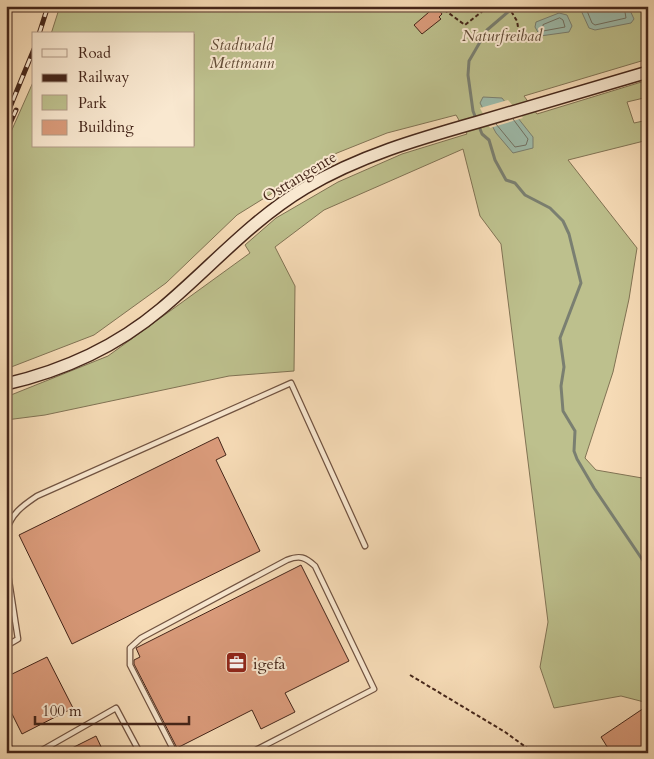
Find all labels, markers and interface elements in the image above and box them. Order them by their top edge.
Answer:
park label: Naturfreibad [462,25,543,47]
legend [32,32,195,148]
park label: Stadtwald Mettmann [210,34,275,74]
text: Road [78,43,111,63]
text: Railway [78,67,129,87]
text: Park [78,93,107,113]
text: Building [78,117,134,137]
street label: Osttangente [258,146,341,208]
office icon: igefa [225,651,249,675]
place label: igefa [253,653,286,675]
scale bar [35,694,189,726]
text: 100 m [42,701,82,721]

